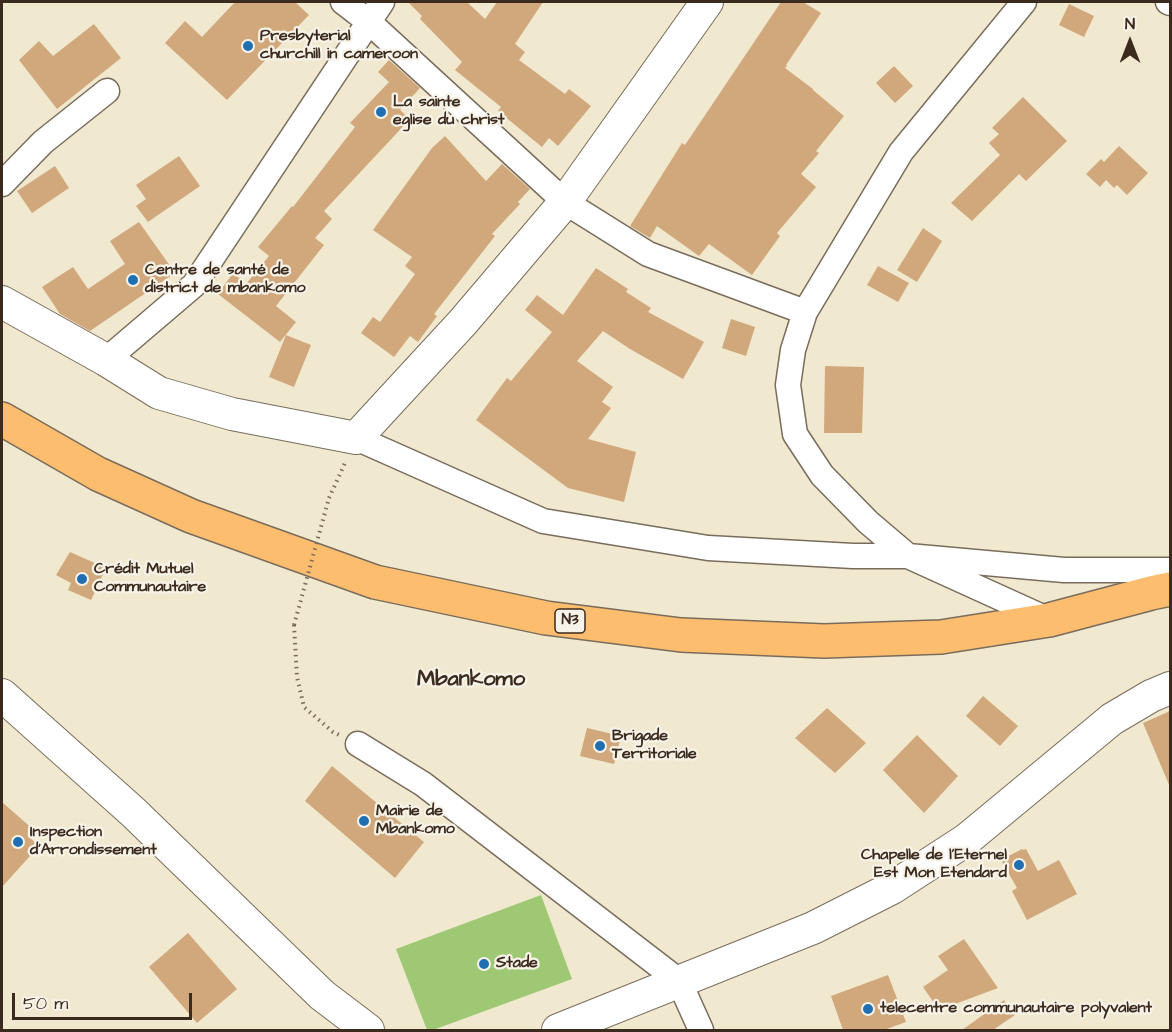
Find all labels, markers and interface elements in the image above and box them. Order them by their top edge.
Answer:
north arrow [1100,12,1160,72]
text: N [1125,13,1135,35]
place label: Presbyterial churchill in cameroon [260,27,418,65]
marker: Presbyterial churchill in cameroon [241,39,255,53]
place label: La sainte eglise du christ [393,93,504,131]
marker: La sainte eglise du christ [374,105,388,119]
place label: Centre de santé de district de mbankomo [145,261,306,299]
marker: Centre de santé de district de mbankomo [126,273,140,287]
place label: Crédit Mutuel Communautaire [94,560,206,598]
marker: Crédit Mutuel Communautaire [75,572,89,586]
road number: N3 [555,609,585,633]
district label: Mbankomo [417,667,525,693]
place label: Brigade Territoriale [612,727,697,765]
marker: Brigade Territoriale [593,739,607,753]
place label: Mairie de Mbankomo [376,802,455,840]
marker: Mairie de Mbankomo [357,814,371,828]
place label: Inspection d'Arrondissement [30,823,157,861]
marker: Inspection d'Arrondissement [11,835,25,849]
place label: Chapelle de l'Eternel Est Mon Etendard [861,846,1007,884]
marker: Chapelle de l'Eternel Est Mon Etendard [1012,858,1026,872]
place label: Stade [496,954,538,974]
marker: Stade [477,957,491,971]
scale bar [15,981,195,1019]
text: 50 m [23,991,68,1016]
place label: telecentre communautaire polyvalent [880,999,1152,1019]
marker: telecentre communautaire polyvalent [861,1002,875,1016]

